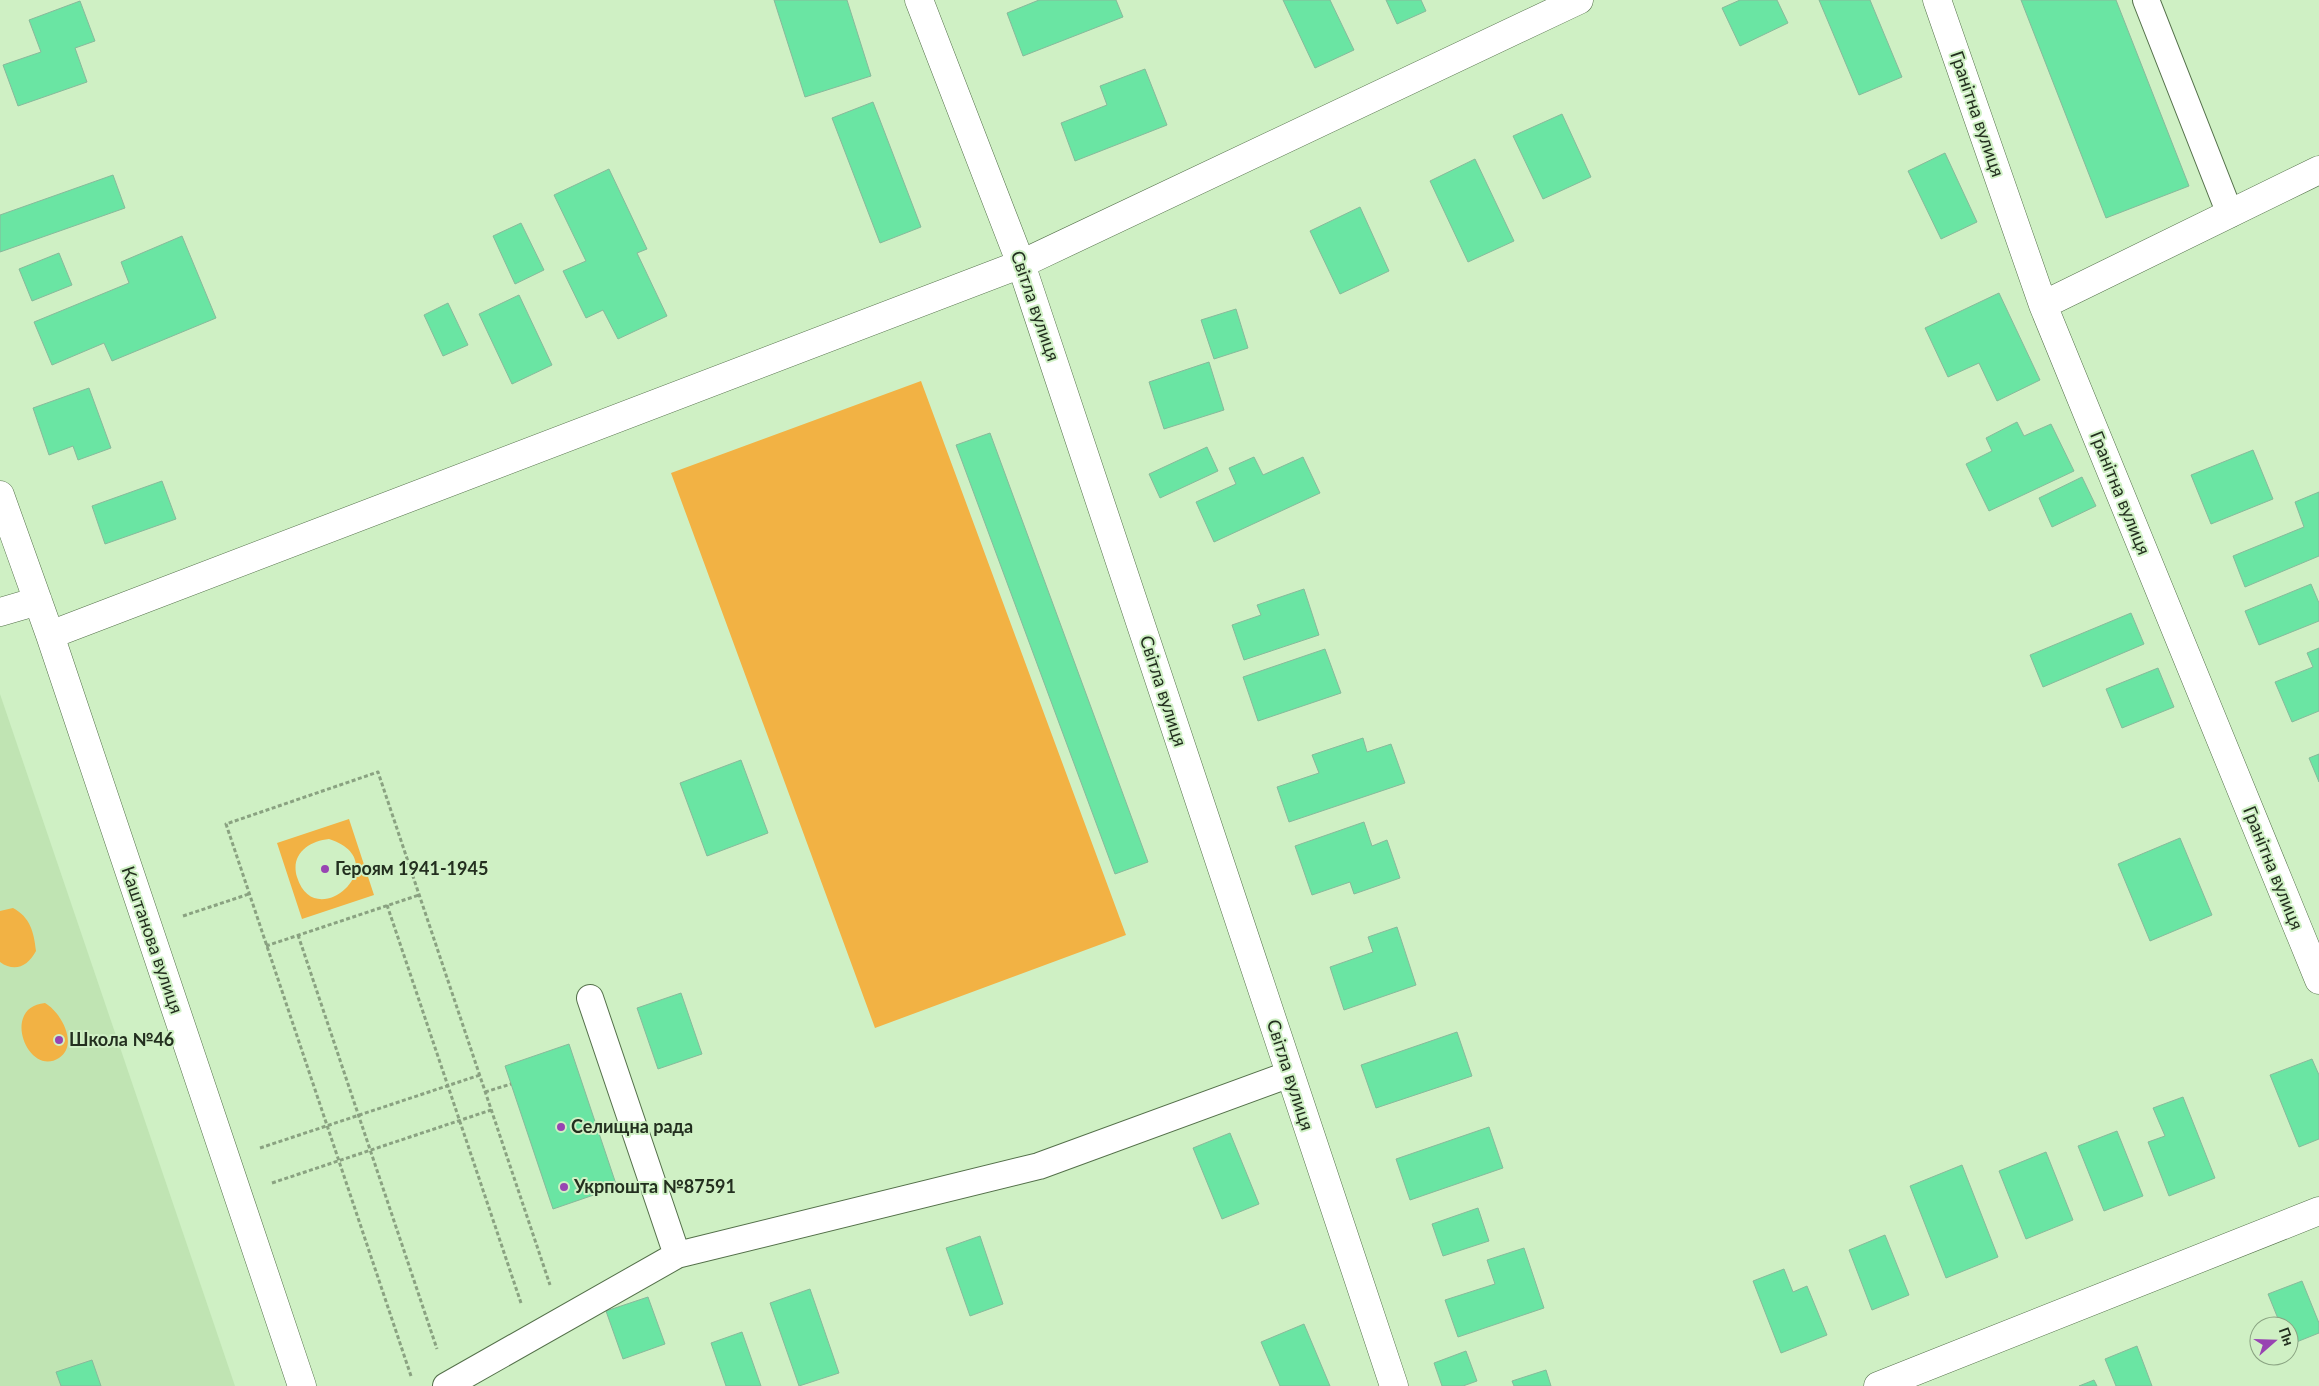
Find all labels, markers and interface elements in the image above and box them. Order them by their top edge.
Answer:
street label: Гранітна вулиця [1946,48,2010,179]
street label: Світла вулиця [1007,248,1065,364]
street label: Гранітна вулиця [2086,427,2156,558]
street label: Світла вулиця [1136,632,1192,749]
street label: Гранітна вулиця [2239,802,2309,933]
place label: Героям 1941-1945 [335,857,488,879]
street label: Каштанова вулиця [117,863,188,1016]
marker: Героям 1941-1945 [319,863,331,875]
street label: Світла вулиця [1263,1016,1319,1133]
place label: Школа №46 [69,1028,174,1050]
marker: Школа №46 [53,1034,65,1046]
place label: Селищна рада [571,1115,693,1137]
marker: Селищна рада [555,1121,567,1133]
place label: Укрпошта №87591 [573,1175,736,1197]
marker: Укрпошта №87591 [558,1181,570,1193]
north arrow [2249,1316,2299,1366]
text: Пн [2276,1325,2298,1348]

